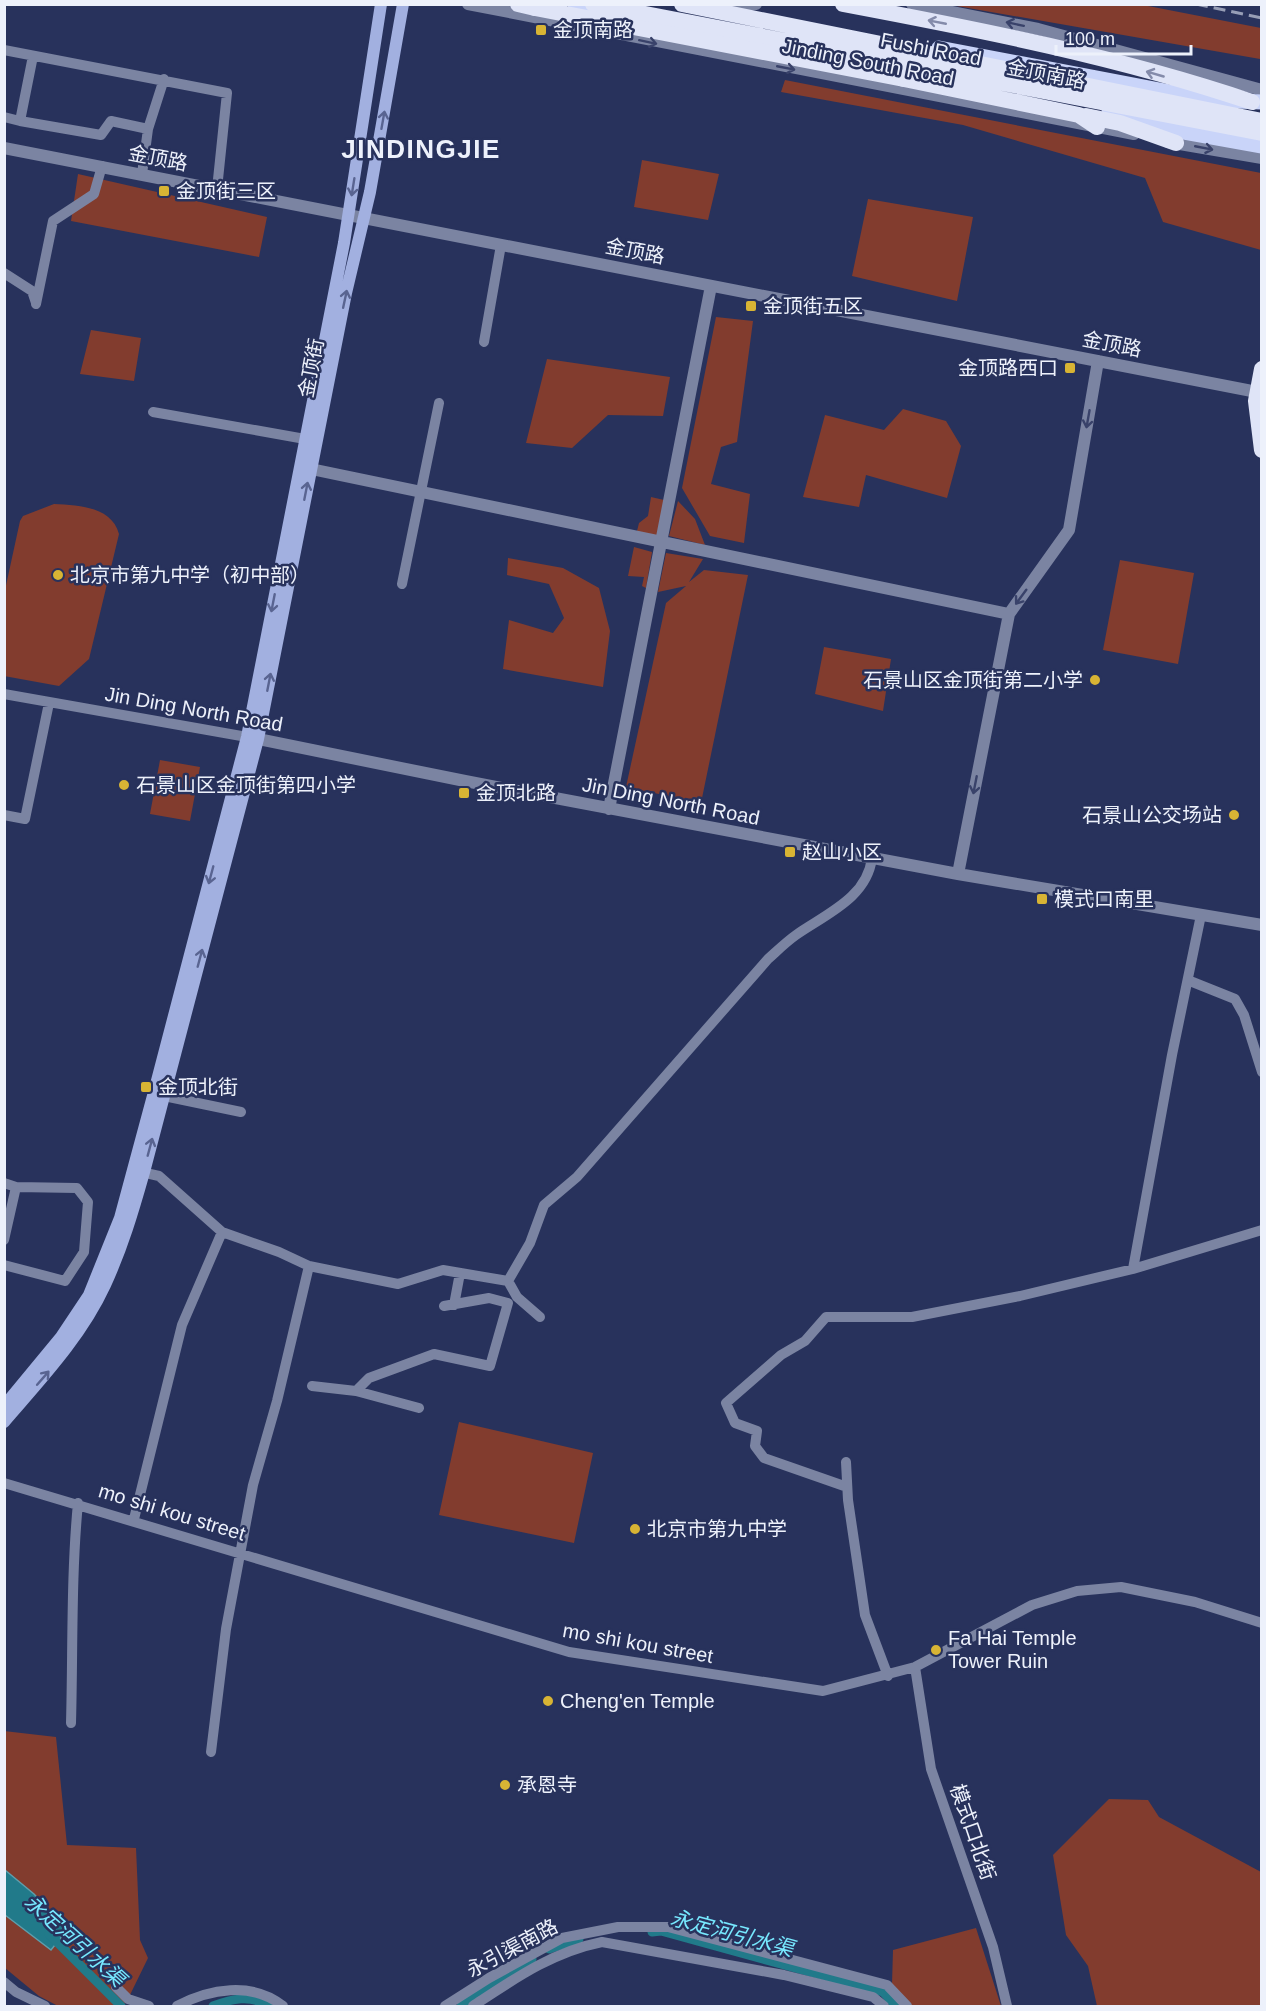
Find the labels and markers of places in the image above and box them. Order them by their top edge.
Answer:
place label: 金顶南路 [553,19,633,41]
marker: 金顶南路 [534,23,548,37]
place label: 金顶街三区 [176,180,276,202]
marker: 金顶街三区 [157,184,171,198]
place label: 金顶街五区 [763,295,863,317]
marker: 金顶街五区 [744,299,758,313]
place label: 金顶路西口 [958,357,1058,379]
marker: 金顶路西口 [1063,361,1077,375]
place label: 北京市第九中学（初中部） [70,564,310,586]
marker: 北京市第九中学（初中部） [51,568,65,582]
place label: 石景山区金顶街第二小学 [863,669,1083,691]
marker: 石景山区金顶街第二小学 [1088,673,1102,687]
place label: 石景山区金顶街第四小学 [136,774,356,796]
marker: 石景山区金顶街第四小学 [117,778,131,792]
place label: 金顶北路 [476,782,556,804]
marker: 金顶北路 [457,786,471,800]
place label: 石景山公交场站 [1082,804,1222,826]
marker: 石景山公交场站 [1227,808,1241,822]
place label: 赵山小区 [802,841,882,863]
marker: 赵山小区 [783,845,797,859]
place label: 模式口南里 [1054,888,1154,910]
marker: 模式口南里 [1035,892,1049,906]
place label: 金顶北街 [158,1076,238,1098]
marker: 金顶北街 [139,1080,153,1094]
place label: 北京市第九中学 [647,1518,787,1540]
marker: 北京市第九中学 [628,1522,642,1536]
place label: Fa Hai Temple Tower Ruin [948,1627,1077,1672]
marker: Fa Hai Temple Tower Ruin [929,1643,943,1657]
place label: Cheng'en Temple [560,1690,715,1712]
marker: Cheng'en Temple [541,1694,555,1708]
place label: 承恩寺 [517,1774,577,1796]
marker: 承恩寺 [498,1778,512,1792]

